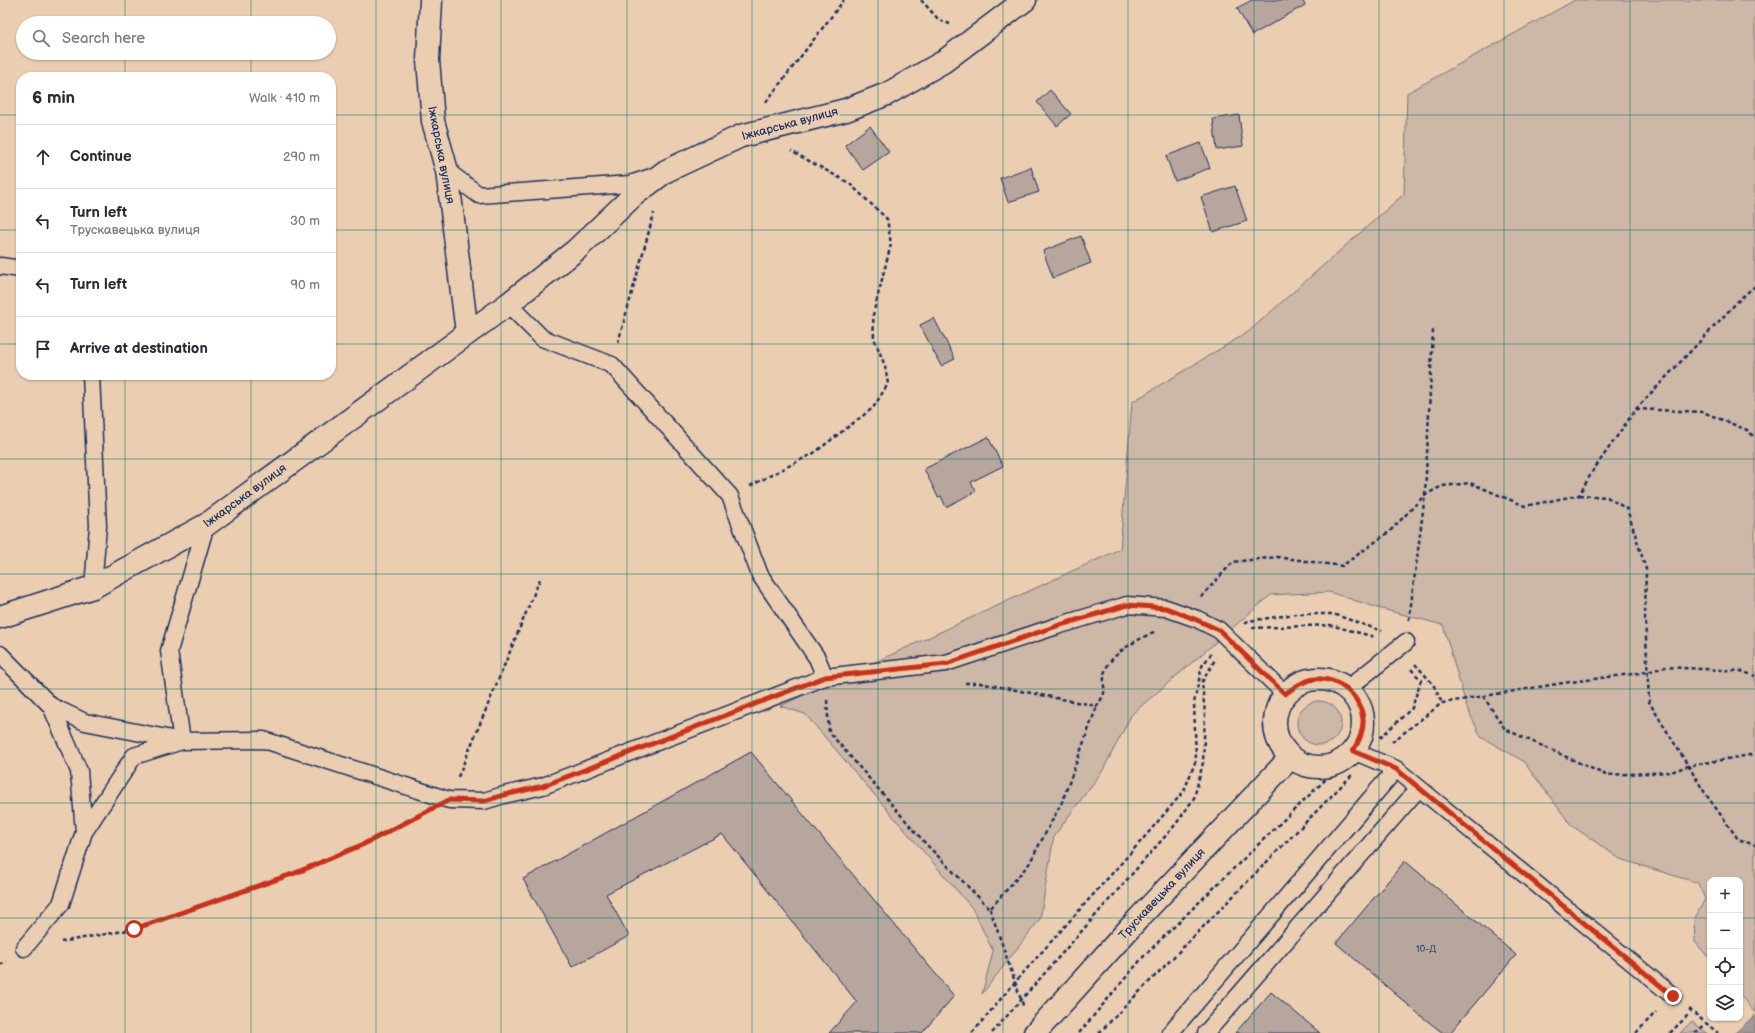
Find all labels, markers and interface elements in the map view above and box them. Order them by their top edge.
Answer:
search box [16,16,336,60]
icon: search [30,27,52,49]
text: Search here [62,29,145,48]
text: 6 min [32,88,75,108]
text: Walk · 410 m [249,90,320,106]
street label: Іжкарська вулиця [740,104,840,144]
street label: Іжкарська вулиця [424,105,458,205]
icon: ahead [32,146,54,168]
text: Continue [70,147,132,166]
text: 290 m [283,149,320,165]
text: Turn left [70,203,127,222]
icon: left [32,210,54,232]
text: 30 m [290,213,320,229]
text: Трускавецька вулиця [70,222,200,238]
icon: left [32,274,54,296]
text: Turn left [70,275,127,294]
text: 90 m [291,277,320,293]
icon: arrive [32,338,54,360]
text: Arrive at destination [70,339,208,358]
street label: Іжкарська вулиця [200,461,290,531]
street label: Трускавецька вулиця [1116,845,1209,943]
map controls [1707,877,1743,1021]
button: + [1707,877,1743,913]
button: − [1707,913,1743,949]
route start [125,920,143,938]
house number: 10-Д [1416,943,1436,955]
button: locate [1707,949,1743,985]
button: layers [1707,985,1743,1021]
route end [1664,987,1682,1005]

